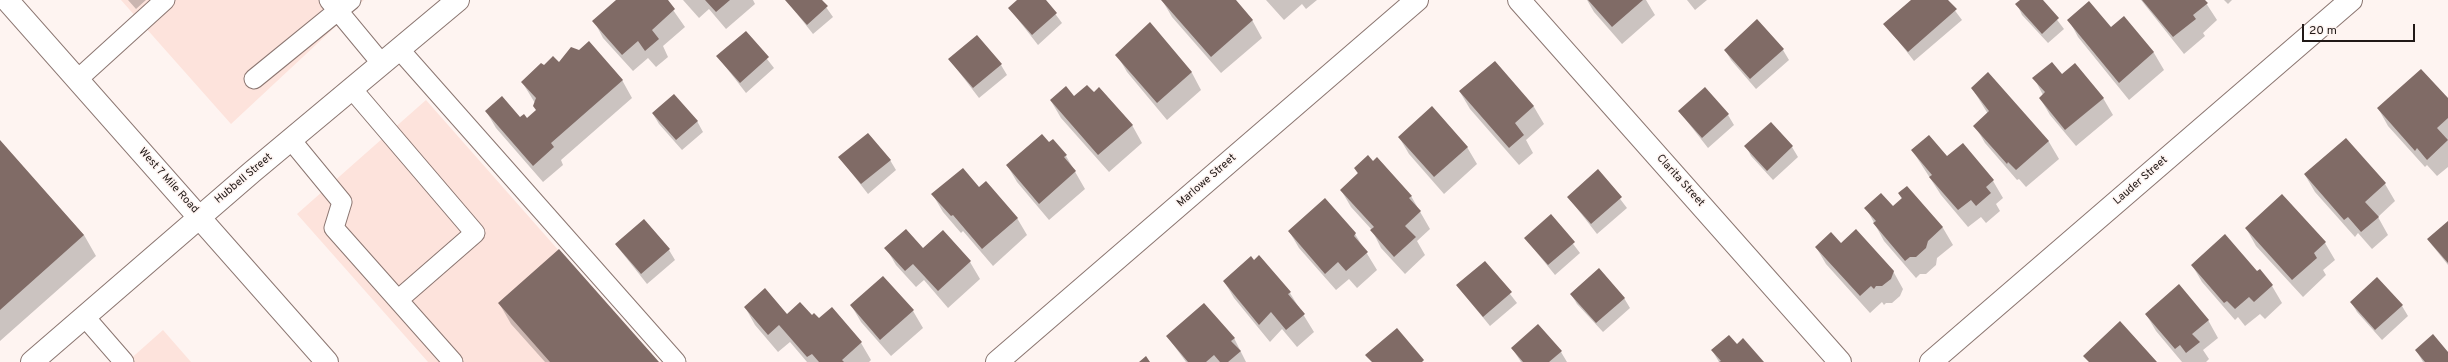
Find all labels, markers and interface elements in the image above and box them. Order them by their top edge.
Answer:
scale bar [2304,16,2417,42]
text: 20 m [2309,23,2337,39]
street label: West 7 Mile Road [135,146,201,216]
street label: Hubbell Street [213,151,275,207]
street label: Marlowe Street [1175,152,1239,210]
street label: Clarita Street [1653,152,1707,210]
street label: Lauder Street [2111,154,2171,208]

